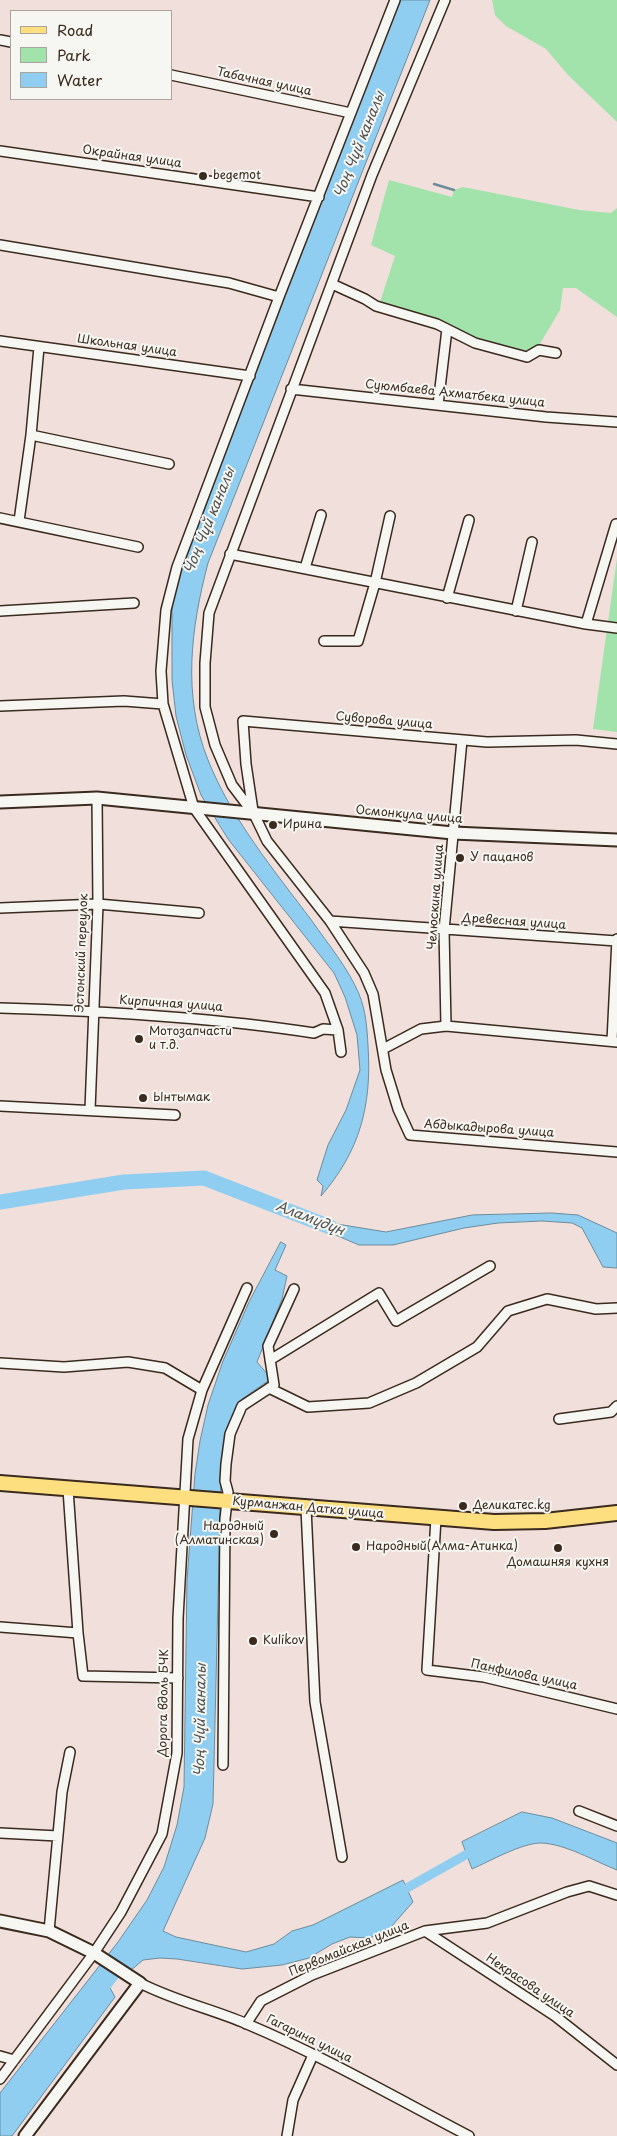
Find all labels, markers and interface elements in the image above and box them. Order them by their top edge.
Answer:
legend [10,10,172,100]
text: Road [57,18,93,41]
text: Park [57,43,91,66]
street label: Табачная улица [215,65,313,99]
text: Water [57,68,102,91]
water label: Чоң Чүй каналы [331,89,389,201]
street label: Окрайная улица [82,143,182,171]
place label: begemot [213,169,261,183]
marker: begemot [197,170,209,182]
street label: Школьная улица [76,332,178,360]
street label: Суюмбаева Ахматбека улица [364,377,546,411]
water label: Чоң Чүй каналы [181,465,239,577]
street label: Суворова улица [335,710,433,732]
street label: Осмонкула улица [355,803,463,827]
place label: Ирина [283,818,322,832]
marker: Ирина [267,819,279,831]
street label: Челюскина улица [425,844,447,950]
place label: У пацанов [470,851,533,865]
marker: У пацанов [454,852,466,864]
street label: Эстонский переулок [73,893,91,1013]
street label: Древесная улица [462,911,566,933]
street label: Кирпичная улица [119,993,223,1015]
place label: Мотозапчасти и т.д. [149,1025,232,1053]
marker: Мотозапчасти и т.д. [133,1033,145,1045]
place label: Ынтымак [153,1091,210,1105]
marker: Ынтымак [137,1092,149,1104]
street label: Абдыкадырова улица [423,1117,555,1141]
water label: Аламүдүн [273,1198,347,1240]
street label: Курманжан Датка улица [232,1494,384,1522]
place label: Деликатес.kg [473,1499,551,1513]
marker: Деликатес.kg [457,1500,469,1512]
place label: Народный (Алматинская) [175,1520,264,1548]
marker: Народный (Алматинская) [268,1528,280,1540]
place label: Народный(Алма-Атинка) [366,1540,518,1554]
marker: Народный(Алма-Атинка) [350,1541,362,1553]
marker: Домашняя кухня [552,1542,564,1554]
place label: Домашняя кухня [507,1556,609,1570]
place label: Kulikov [263,1634,304,1648]
marker: Kulikov [247,1635,259,1647]
street label: Дорога вдоль БЧК [156,1649,172,1757]
street label: Панфилова улица [469,1657,579,1693]
water label: Чоң Чүй каналы [192,1663,210,1777]
street label: Первомайская улица [287,1918,411,1980]
street label: Некрасова улица [483,1951,577,2021]
street label: Гагарина улица [264,2012,354,2066]

